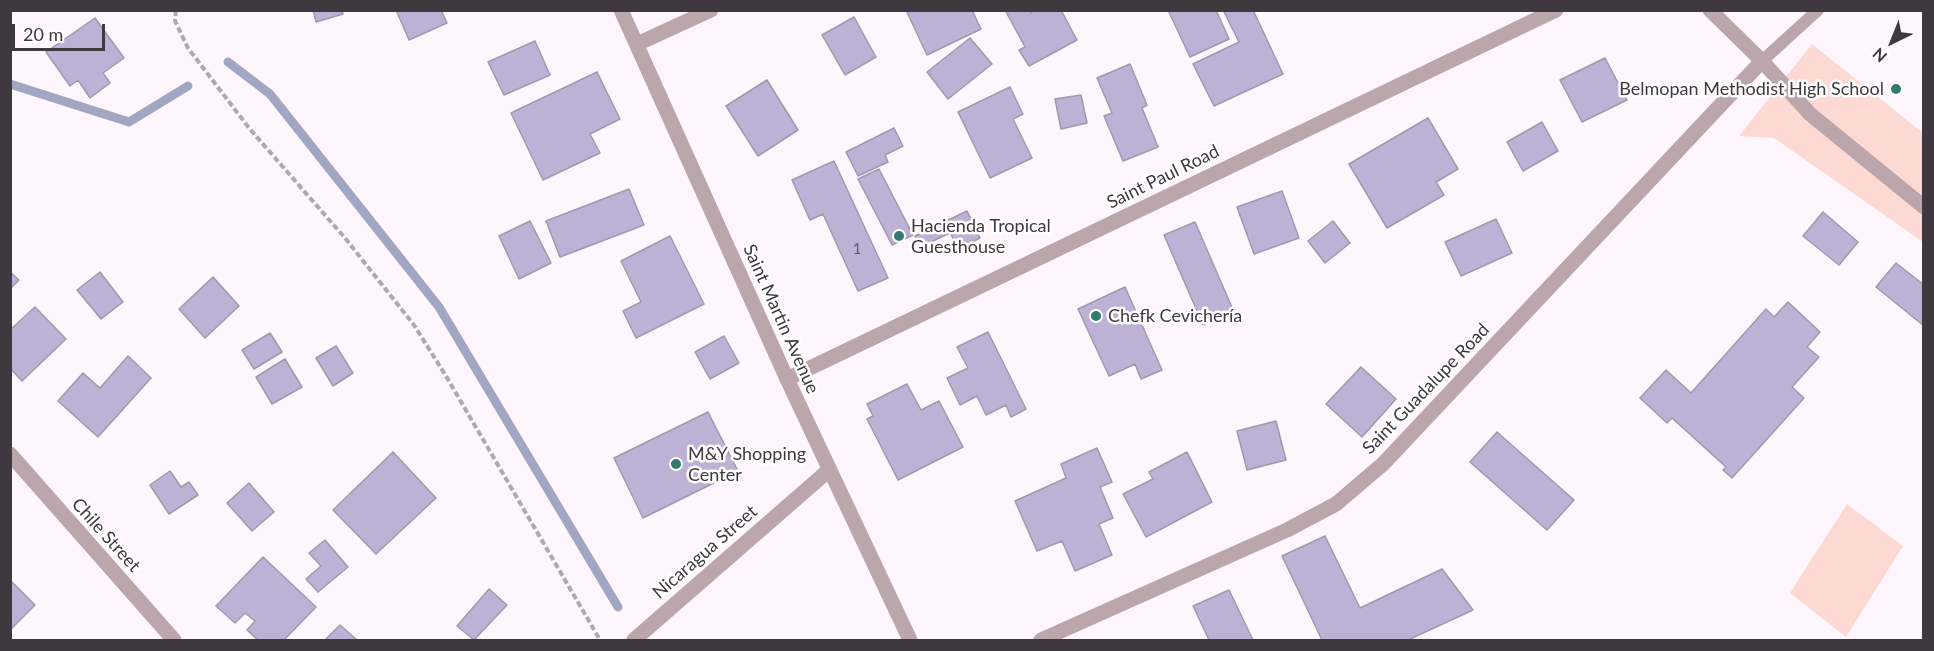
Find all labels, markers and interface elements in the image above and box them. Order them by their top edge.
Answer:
scale bar [15,12,108,50]
north arrow [1862,12,1922,72]
text: 20 m [23,23,63,45]
text: N [1868,44,1890,67]
place label: Belmopan Methodist High School [1619,78,1884,100]
marker: Belmopan Methodist High School [1889,82,1903,96]
street label: Saint Paul Road [1103,141,1223,213]
place label: Hacienda Tropical Guesthouse [911,215,1051,258]
marker: Hacienda Tropical Guesthouse [892,229,906,243]
house number: 1 [853,240,861,258]
street label: Saint Martin Avenue [738,241,824,397]
place label: Chefk Cevichería [1108,305,1242,327]
marker: Chefk Cevichería [1089,309,1103,323]
street label: Saint Guadalupe Road [1358,319,1494,459]
place label: M&Y Shopping Center [688,443,806,486]
marker: M&Y Shopping Center [669,457,683,471]
street label: Chile Street [67,494,145,576]
street label: Nicaragua Street [648,501,762,603]

